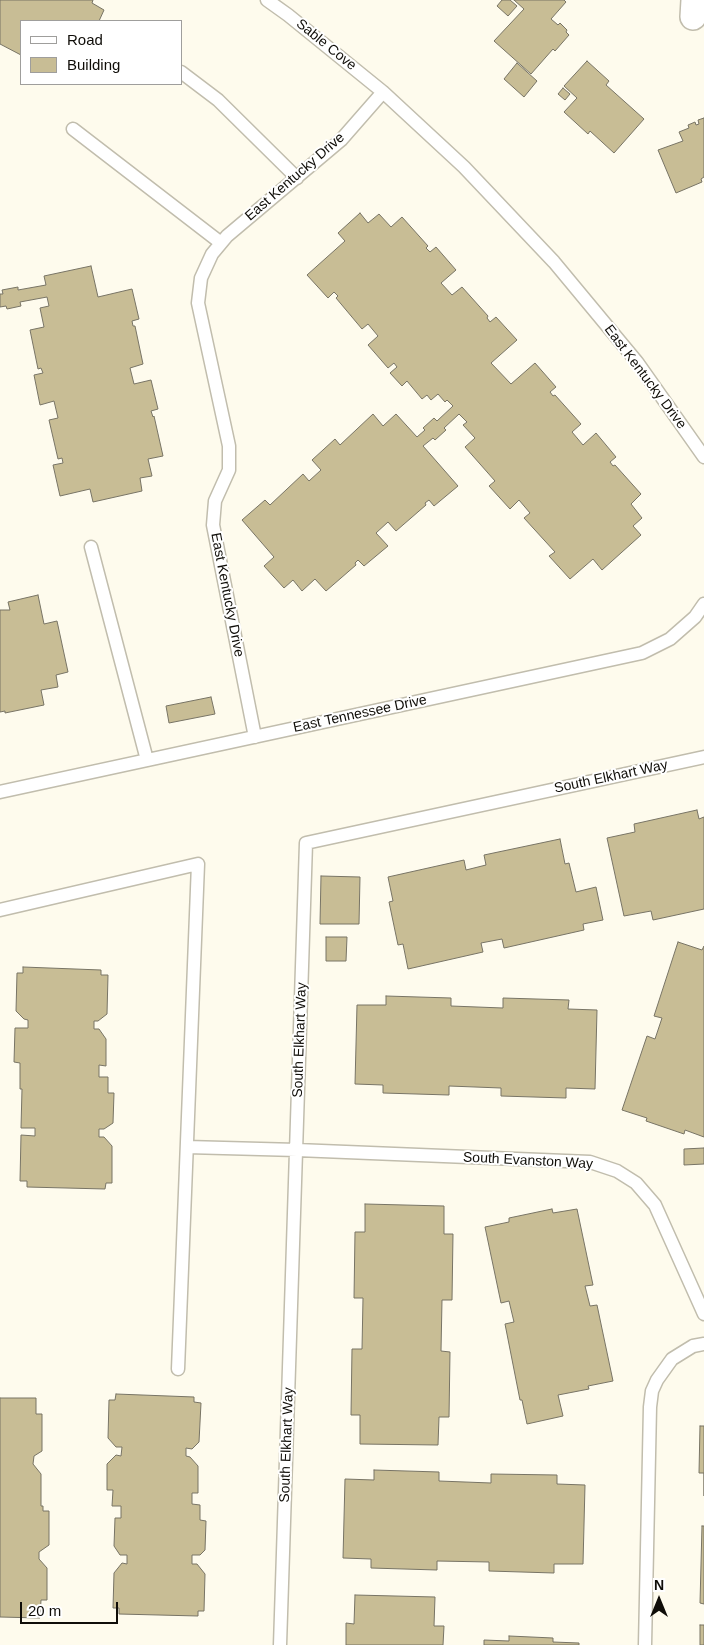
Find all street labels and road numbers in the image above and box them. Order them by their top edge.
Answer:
street label: Sable Cove [293,16,359,74]
street label: East Kentucky Drive [242,129,348,225]
street label: East Kentucky Drive [600,322,690,432]
street label: East Kentucky Drive [207,532,247,658]
street label: East Tennessee Drive [292,692,428,736]
street label: South Elkhart Way [553,757,669,797]
street label: South Elkhart Way [290,982,310,1098]
street label: South Evanston Way [463,1149,593,1173]
street label: South Elkhart Way [277,1387,297,1503]

